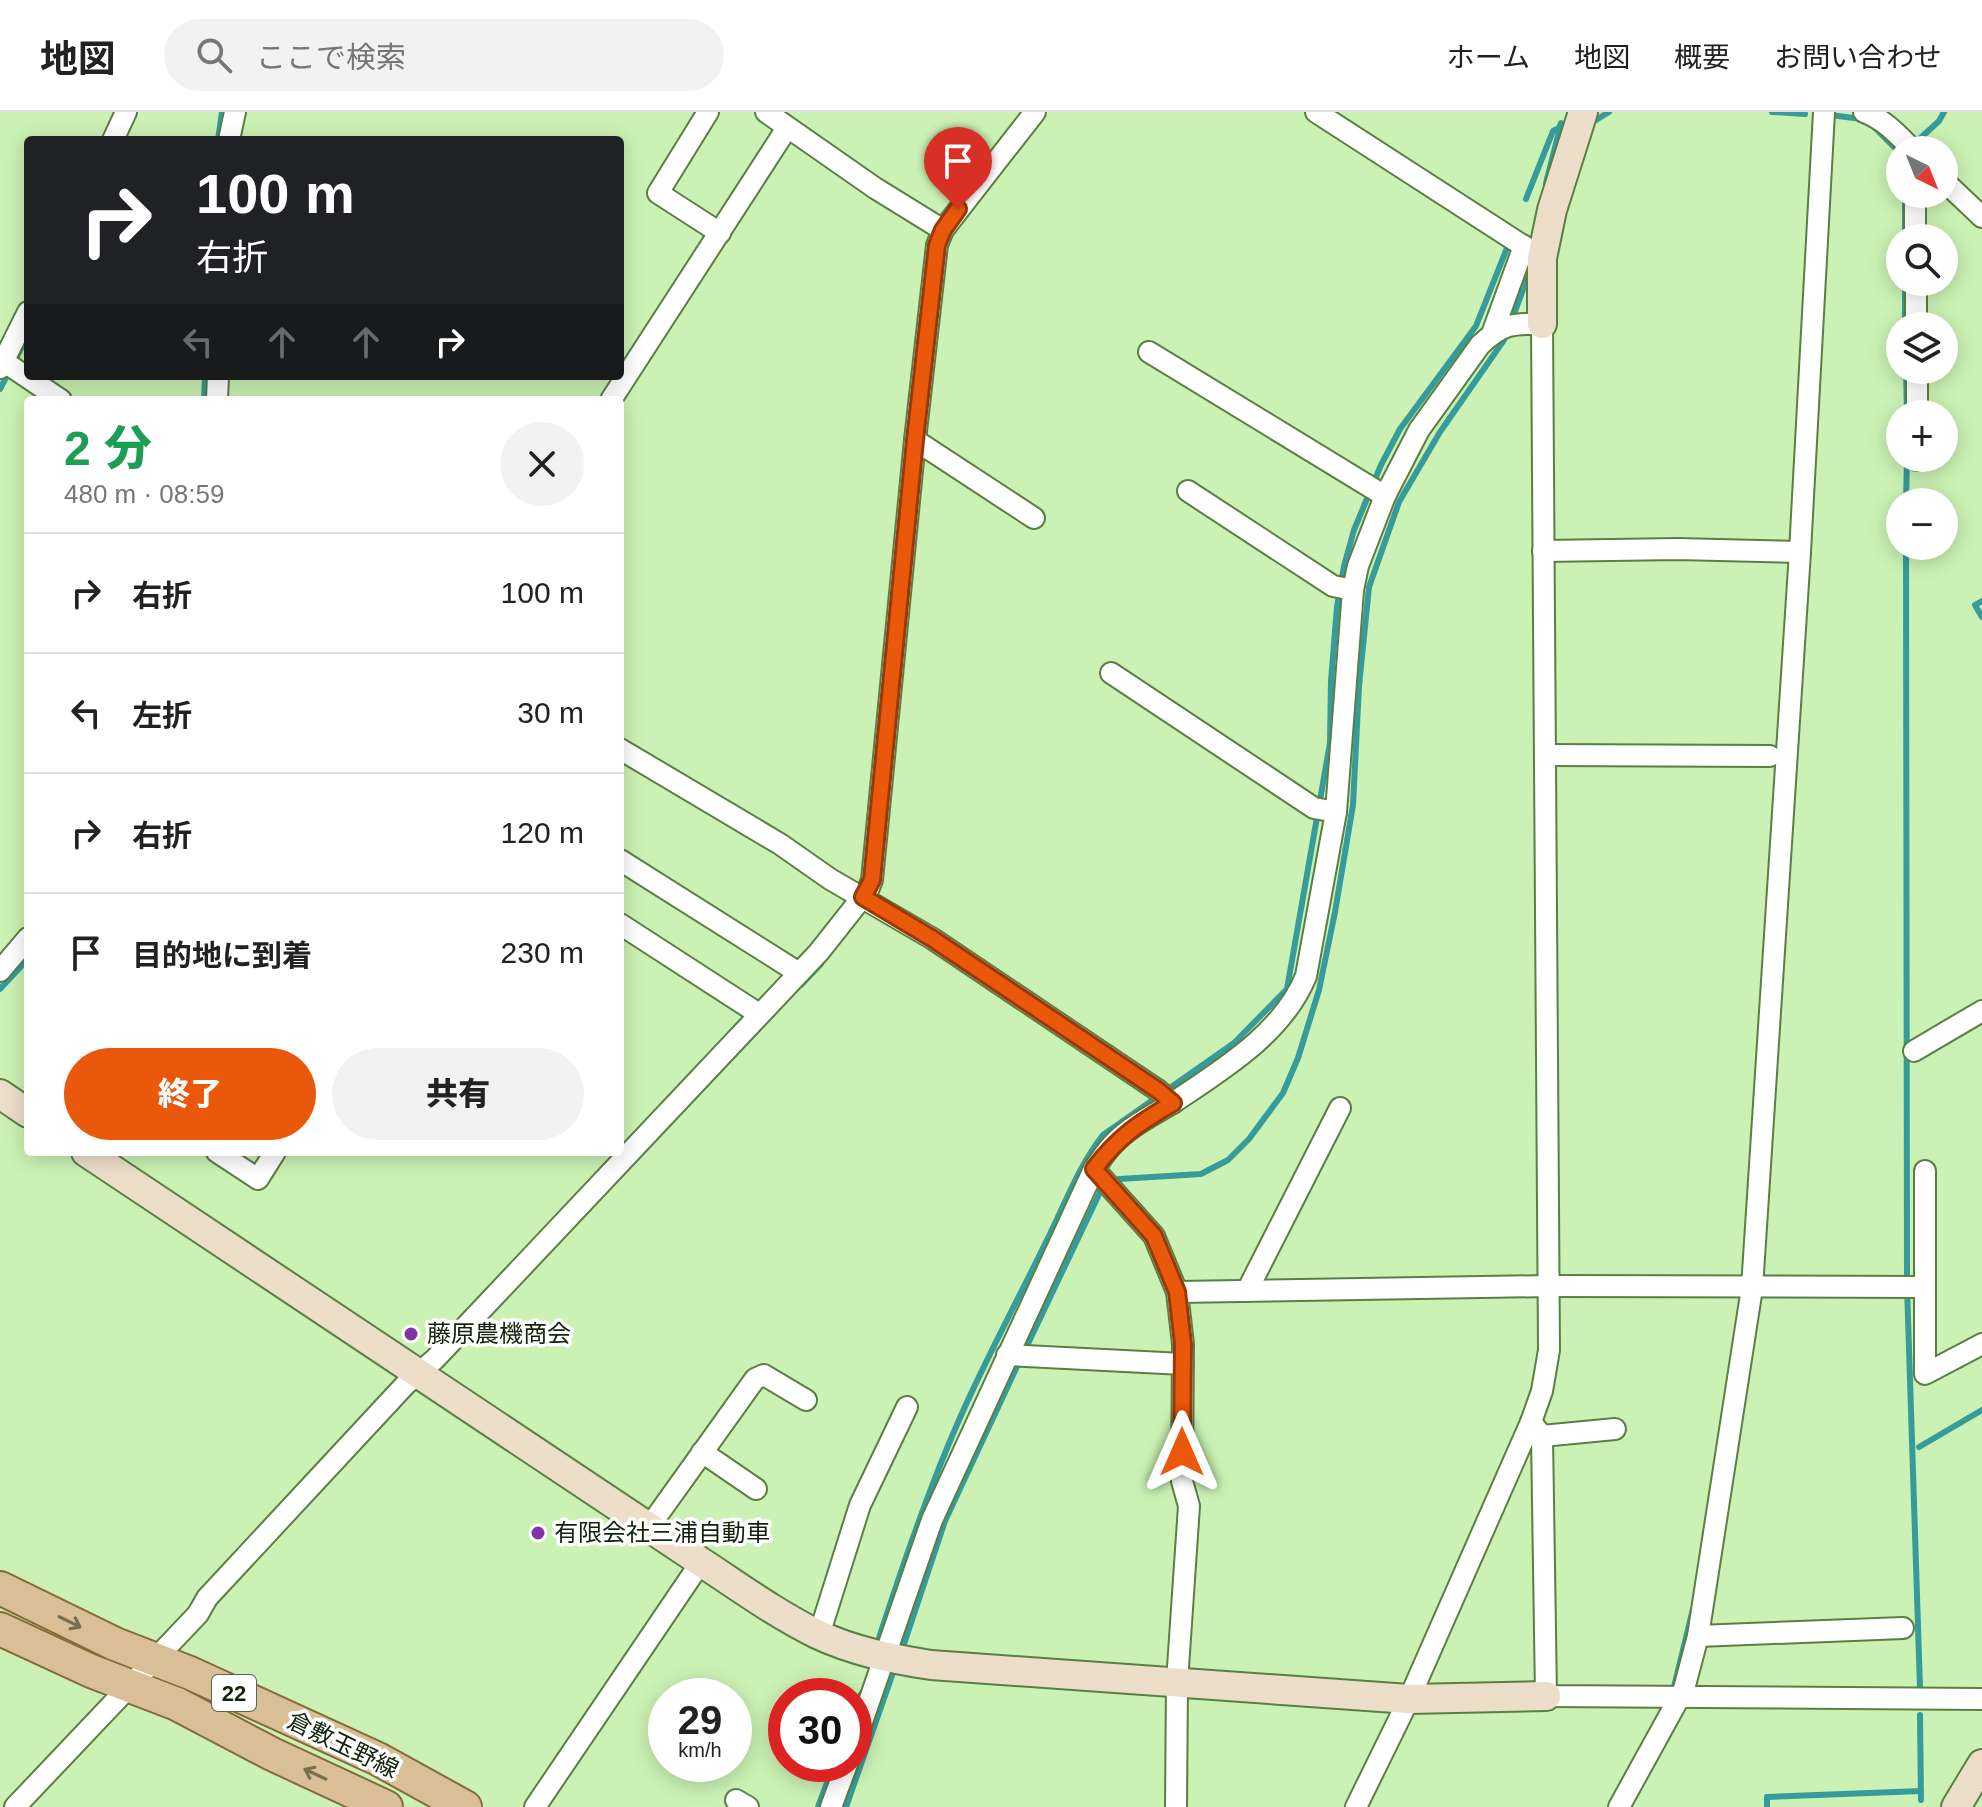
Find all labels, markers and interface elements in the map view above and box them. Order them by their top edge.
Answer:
search box [164,19,724,91]
icon: search [192,33,236,77]
text: 地図 [40,38,116,80]
text: ここで検索 [256,41,406,74]
text: ホーム [1447,42,1530,73]
text: 地図 [1574,42,1630,73]
text: 概要 [1674,42,1730,73]
text: お問い合わせ [1774,42,1942,73]
pin [924,127,992,209]
north arrow [1886,136,1958,208]
map controls [1886,136,1958,560]
icon: arrive [936,139,980,183]
text: 100 m [196,162,355,225]
icon: right [64,168,168,272]
button: search [1886,224,1958,296]
text: 右折 [196,237,268,278]
button: layers [1886,312,1958,384]
icon: left [176,320,220,364]
icon: ahead [260,320,304,364]
icon: ahead [344,320,388,364]
icon: right [428,320,472,364]
button: + [1886,400,1958,472]
text: 2 分 [64,422,152,475]
button: close [500,422,584,506]
text: 480 m · 08:59 [64,479,224,509]
button: − [1886,488,1958,560]
icon: right [64,571,108,615]
text: 100 m [501,576,584,609]
text: 右折 [132,579,192,612]
icon: left [64,691,108,735]
text: 30 m [517,696,584,729]
text: 左折 [132,699,192,732]
icon: right [64,811,108,855]
text: 120 m [501,816,584,849]
text: 右折 [132,819,192,852]
icon: arrive [64,931,108,975]
text: 230 m [501,936,584,969]
text: 目的地に到着 [132,939,312,972]
button: 終了 [64,1048,316,1140]
button: 共有 [332,1048,584,1140]
place label: 藤原農機商会 [427,1320,571,1347]
marker: 藤原農機商会 [402,1325,420,1343]
position arrow [1140,1410,1224,1494]
place label: 有限会社三浦自動車 [554,1519,770,1546]
marker: 有限会社三浦自動車 [529,1524,547,1542]
one-way arrow [57,1615,81,1630]
road number: 22 [212,1675,256,1711]
speed limit sign: 30 [768,1678,872,1782]
text: 29 [678,1698,722,1742]
street label: 倉敷玉野線 [283,1706,403,1783]
text: km/h [678,1739,722,1761]
one-way arrow [303,1766,327,1781]

